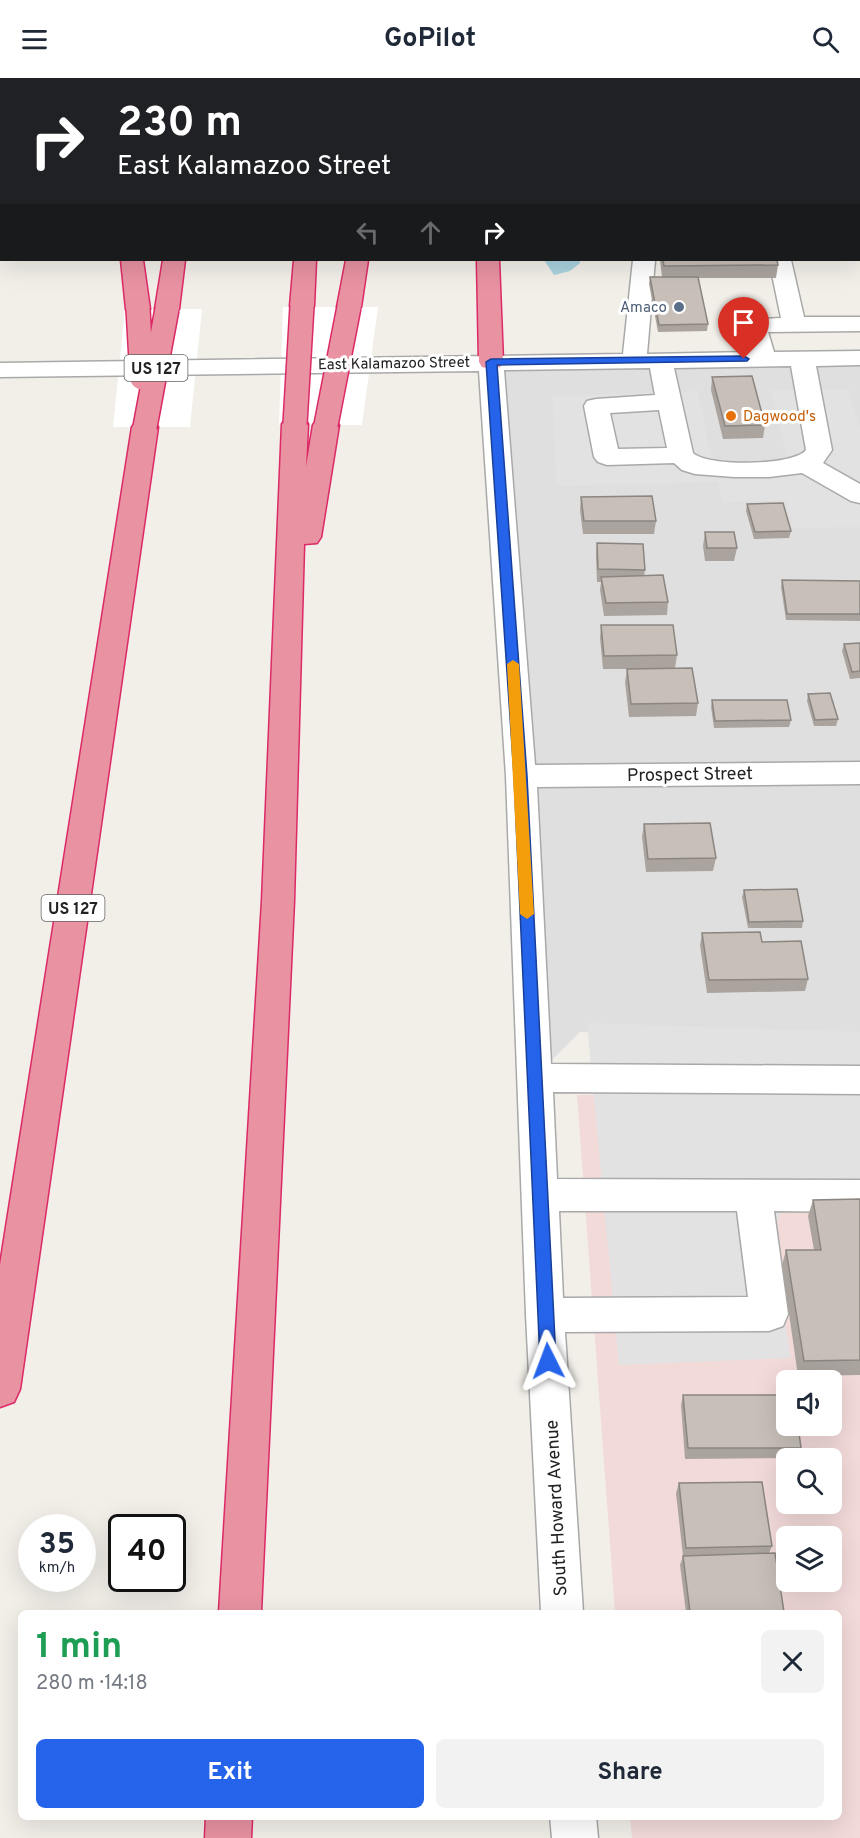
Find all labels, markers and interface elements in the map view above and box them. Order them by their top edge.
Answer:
text: GoPilot [384,22,476,56]
icon: menu [18,23,51,56]
icon: search [809,23,842,56]
text: 230 m [117,98,242,151]
icon: right [18,102,96,180]
text: East Kalamazoo Street [117,150,391,184]
icon: left [351,216,384,249]
icon: ahead [414,216,447,249]
icon: right [477,216,510,249]
pin [718,297,769,359]
place label: Amaco [620,299,667,318]
marker: Amaco [672,300,686,314]
icon: arrive [727,306,760,339]
street label: East Kalamazoo Street [318,354,470,375]
road number: US 127 [124,355,188,381]
place label: Dagwood's [743,408,816,427]
marker: Dagwood's [724,409,738,423]
street label: Prospect Street [627,763,753,788]
road number: US 127 [42,895,104,921]
position arrow [516,1329,580,1393]
map controls [776,1370,842,1592]
button: sound [776,1370,842,1436]
street label: South Howard Avenue [541,1419,574,1597]
button: search [776,1448,842,1514]
speed limit sign: 40 [108,1514,186,1592]
button: layers [776,1526,842,1592]
text: 35 [39,1527,75,1564]
text: km/h [39,1559,75,1578]
text: 1 min [36,1625,122,1671]
button: close [761,1630,824,1693]
text: 280 m · 14:18 [36,1671,148,1697]
button: Exit [36,1739,424,1808]
button: Share [436,1739,824,1808]

